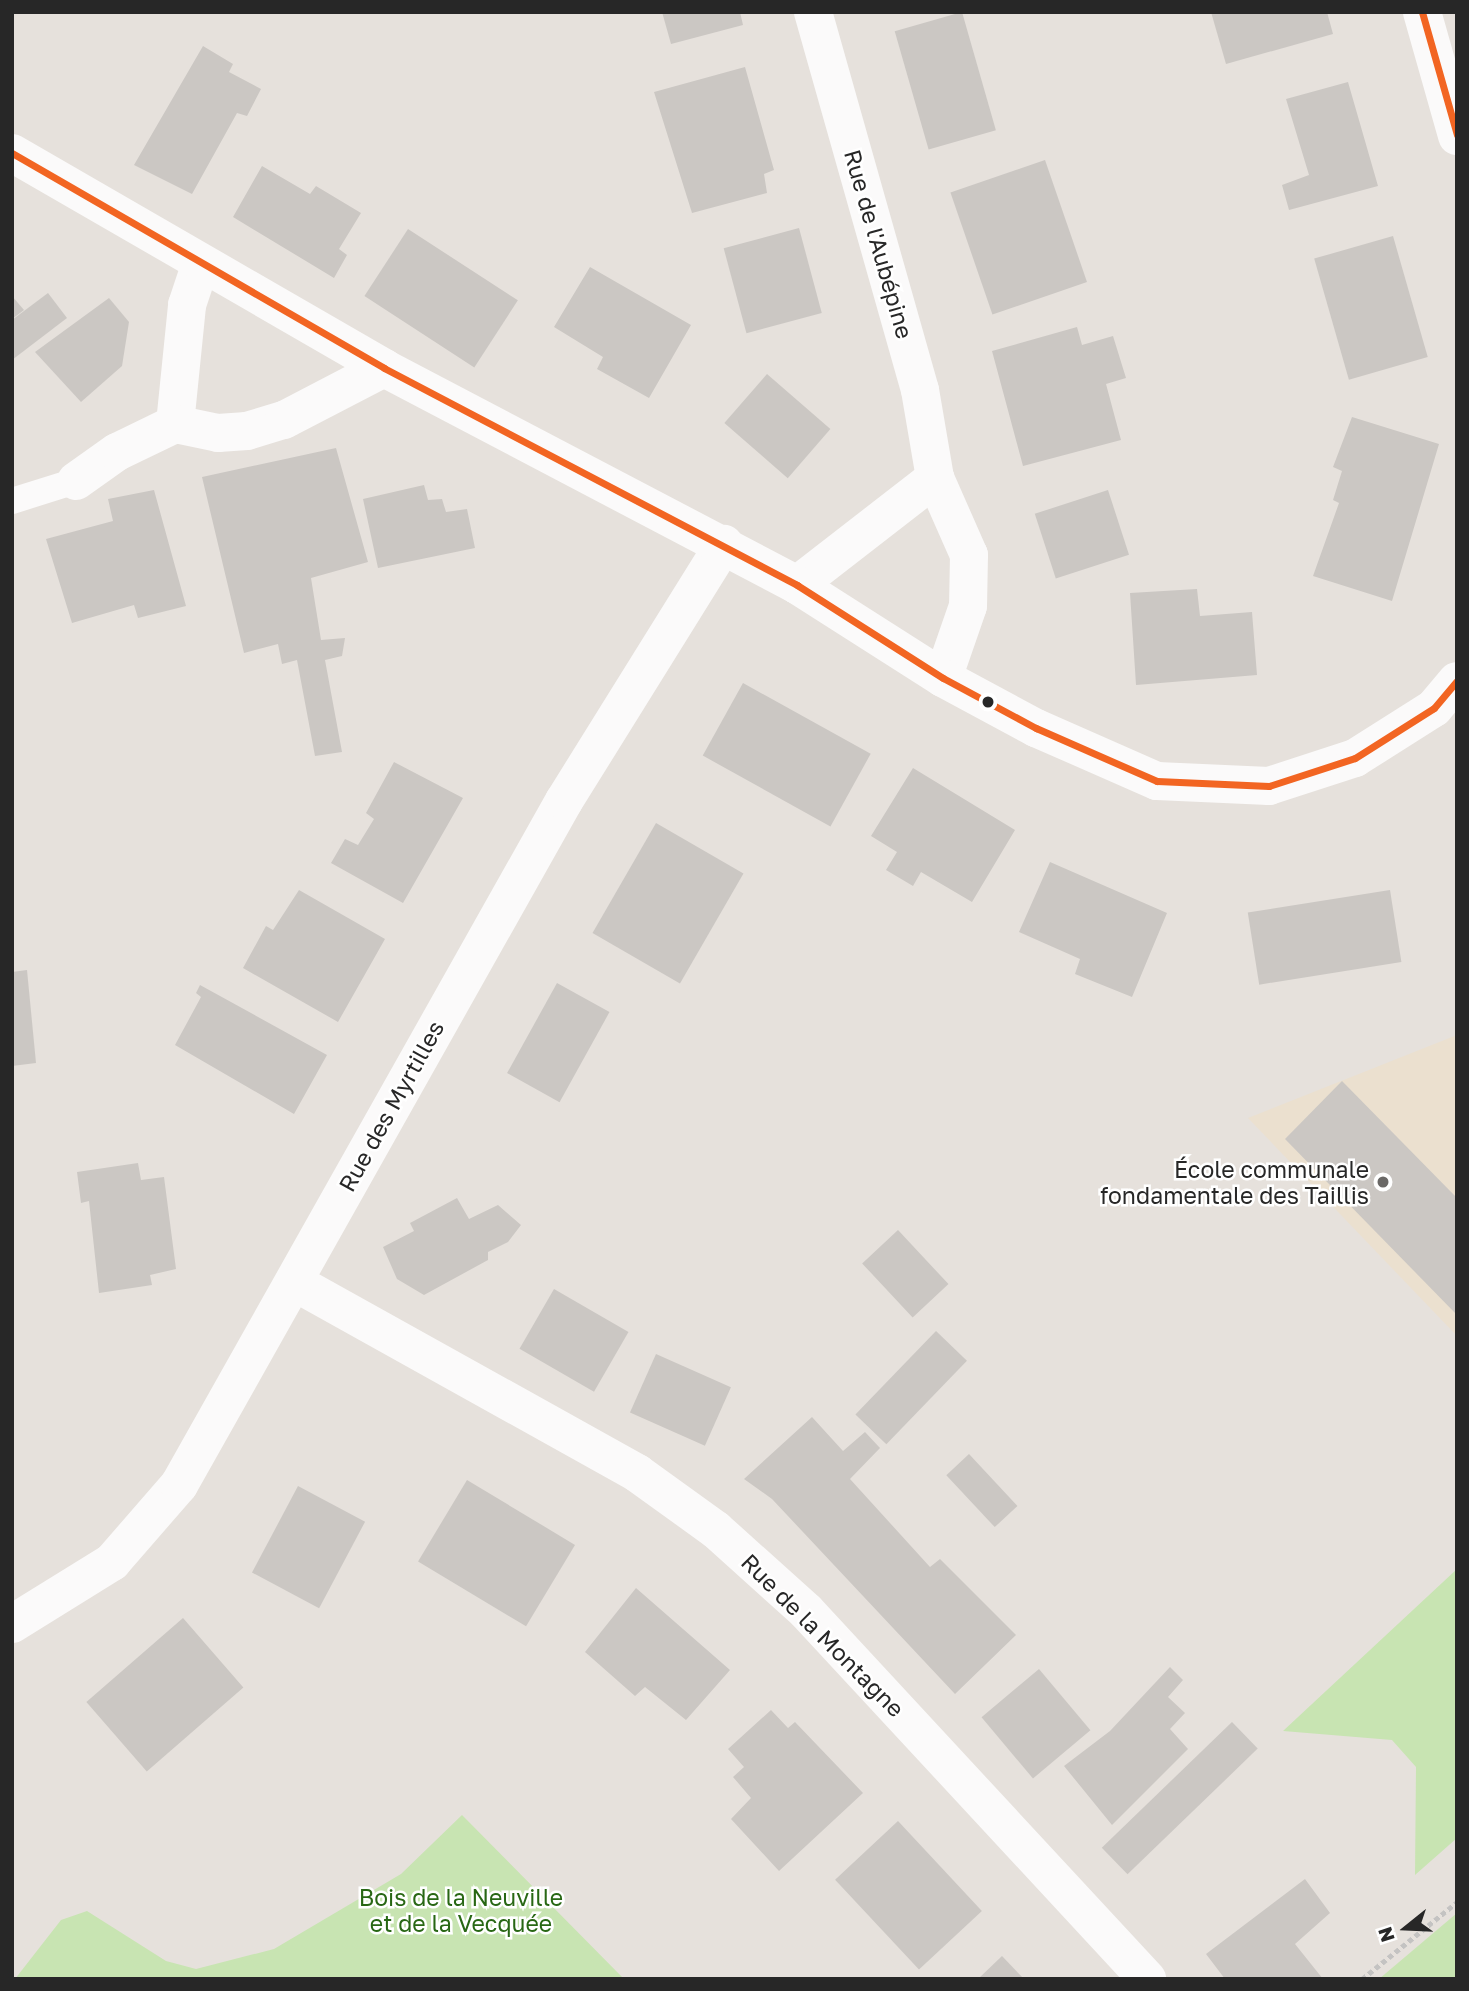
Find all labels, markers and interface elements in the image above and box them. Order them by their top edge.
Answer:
street label: Rue de l'Aubépine [839,146,919,342]
unlabelled marker [981,695,995,709]
street label: Rue des Myrtilles [333,1016,449,1196]
place label: École communale fondamentale des Taillis [1100,1155,1369,1209]
marker: École communale fondamentale des Taillis [1375,1174,1391,1190]
street label: Rue de la Montagne [736,1548,910,1722]
park label: Bois de la Neuville et de la Vecquée [359,1883,563,1937]
north arrow [1371,1893,1441,1963]
text: N [1372,1924,1399,1945]

